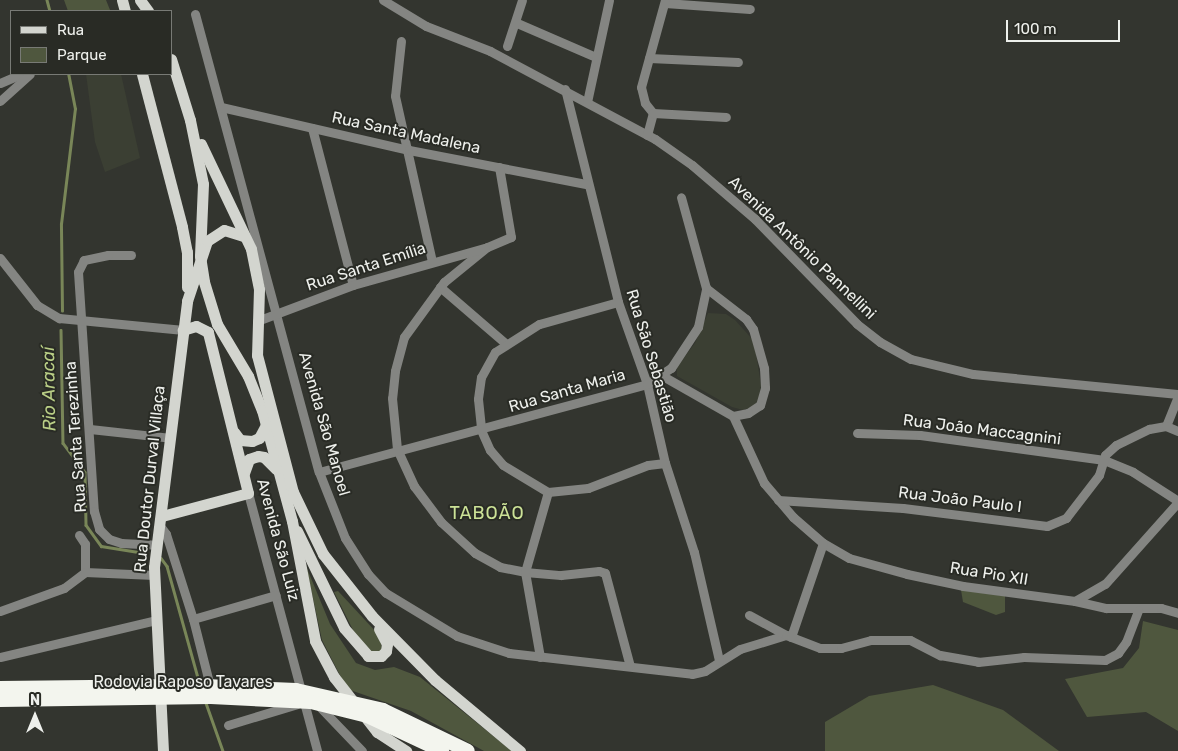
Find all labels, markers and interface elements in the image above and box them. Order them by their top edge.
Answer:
legend [10,10,172,75]
scale bar [1008,10,1122,42]
text: 100 m [1014,20,1056,38]
text: Rua [57,21,84,39]
text: Parque [57,46,107,64]
street label: Rua Santa Madalena [330,108,482,158]
street label: Avenida Antônio Pannellini [724,172,880,324]
street label: Rua Santa Emília [304,239,428,295]
street label: Rua São Sebastião [622,287,680,425]
water label: Rio Aracaí [37,346,61,432]
street label: Avenida São Manoel [294,350,354,498]
street label: Rua Santa Terezinha [61,360,91,514]
street label: Rua Santa Maria [506,365,628,417]
street label: Rua Doutor Durval Villaça [131,384,169,574]
street label: Rua João Maccagnini [902,411,1062,449]
street label: Avenida São Luiz [252,477,304,603]
street label: Rua João Paulo I [897,483,1023,517]
district label: TABOÃO [449,502,525,524]
street label: Rua Pio XII [948,558,1030,590]
street label: Rodovia Raposo Tavares [93,672,273,692]
north arrow [10,691,60,741]
text: N [30,692,40,709]

